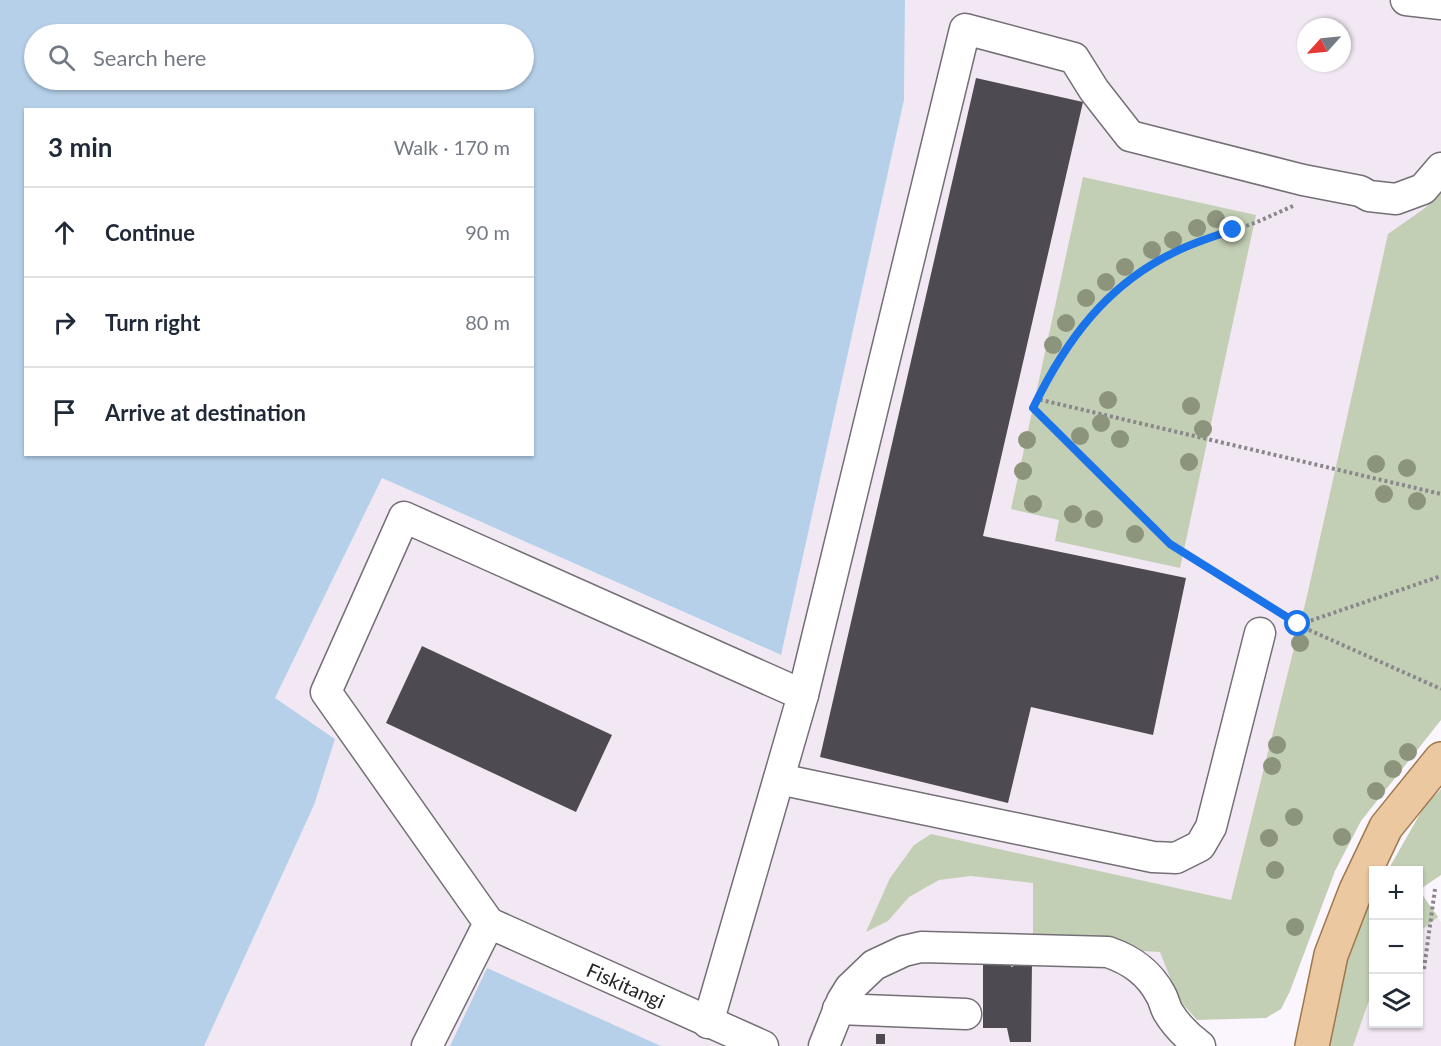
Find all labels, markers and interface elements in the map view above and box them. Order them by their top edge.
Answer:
north arrow [1297,18,1351,72]
search box [24,24,534,90]
icon: search [45,41,78,74]
text: Search here [93,44,206,71]
text: 3 min [48,131,112,163]
text: Walk · 170 m [394,135,510,159]
icon: ahead [48,216,81,249]
route end [1219,216,1245,242]
text: Continue [105,219,195,246]
text: 90 m [465,220,510,244]
icon: right [48,306,81,339]
text: Turn right [105,309,200,336]
text: 80 m [465,310,510,334]
icon: arrive [48,396,81,429]
text: Arrive at destination [105,399,306,426]
route start [1284,610,1310,636]
map controls [1369,866,1423,1028]
button: + [1369,866,1423,920]
button: − [1369,920,1423,974]
street label: Fiskitangi [583,957,669,1013]
button: layers [1369,974,1423,1028]

